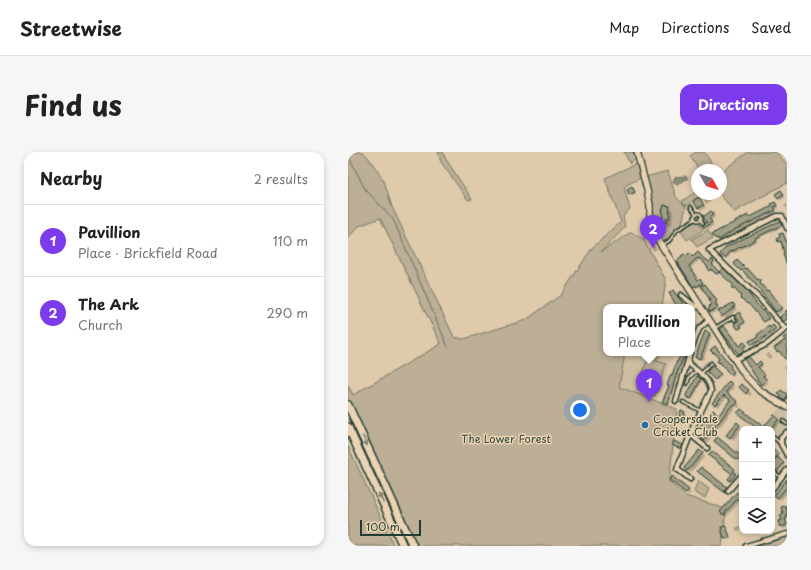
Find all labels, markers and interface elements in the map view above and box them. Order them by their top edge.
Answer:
text: Streetwise [20,14,122,42]
text: Map [609,17,639,38]
text: Directions [661,17,729,38]
text: Saved [751,17,791,38]
text: Find us [24,83,122,126]
button: Directions [680,84,787,125]
north arrow [691,164,727,200]
text: Nearby [40,165,102,191]
text: 2 results [254,169,308,188]
pin: 2 [640,215,666,248]
text: Pavillion [78,220,141,243]
text: 1 [50,231,56,250]
text: 110 m [273,231,308,250]
text: Place · Brickfield Road [78,243,218,262]
text: The Ark [78,292,139,315]
text: 2 [48,303,58,322]
text: 290 m [267,303,308,322]
popup [603,304,695,356]
text: Pavillion [618,309,680,332]
text: Church [78,315,123,334]
text: Place [618,332,651,351]
pin: 1 [636,369,662,402]
your location [570,400,590,420]
place label: Coopersdale Cricket Club [653,410,718,440]
marker: Coopersdale Cricket Club [640,420,650,430]
map controls [739,426,775,534]
button: + [739,426,775,462]
park label: The Lower Forest [461,430,552,447]
one-way arrow [362,435,368,446]
button: − [739,462,775,498]
one-way arrow [378,493,384,504]
button: layers [739,498,775,534]
scale bar [360,518,421,537]
text: 100 m [366,518,400,535]

